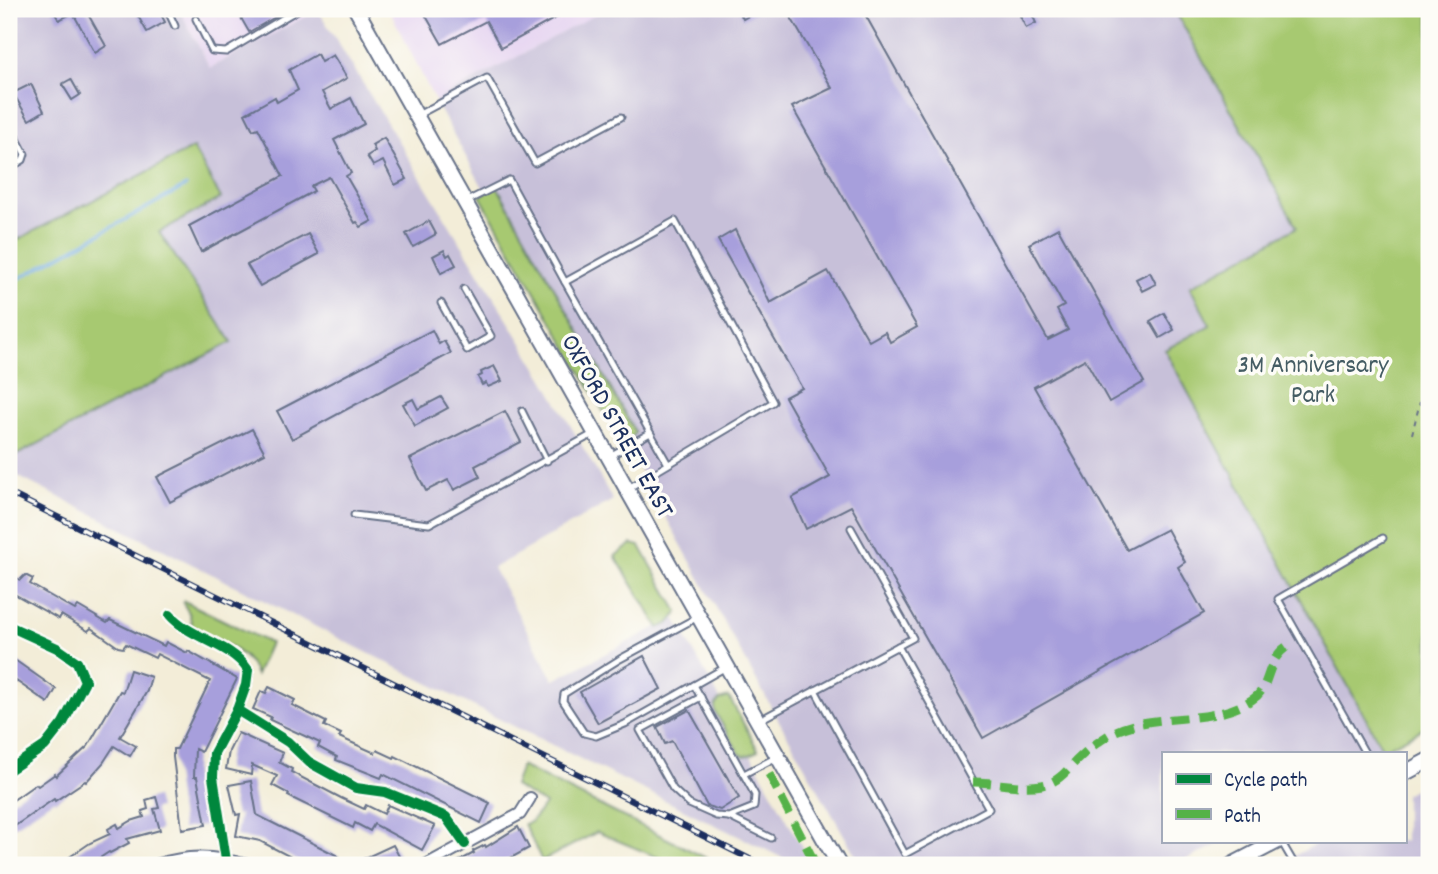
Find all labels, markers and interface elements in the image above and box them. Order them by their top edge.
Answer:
street label: OXFORD STREET EAST [550,328,682,526]
park label: 3M Anniversary Park [1238,348,1389,415]
legend [1162,752,1406,842]
text: Cycle path [1224,767,1307,797]
text: Path [1224,803,1261,833]

